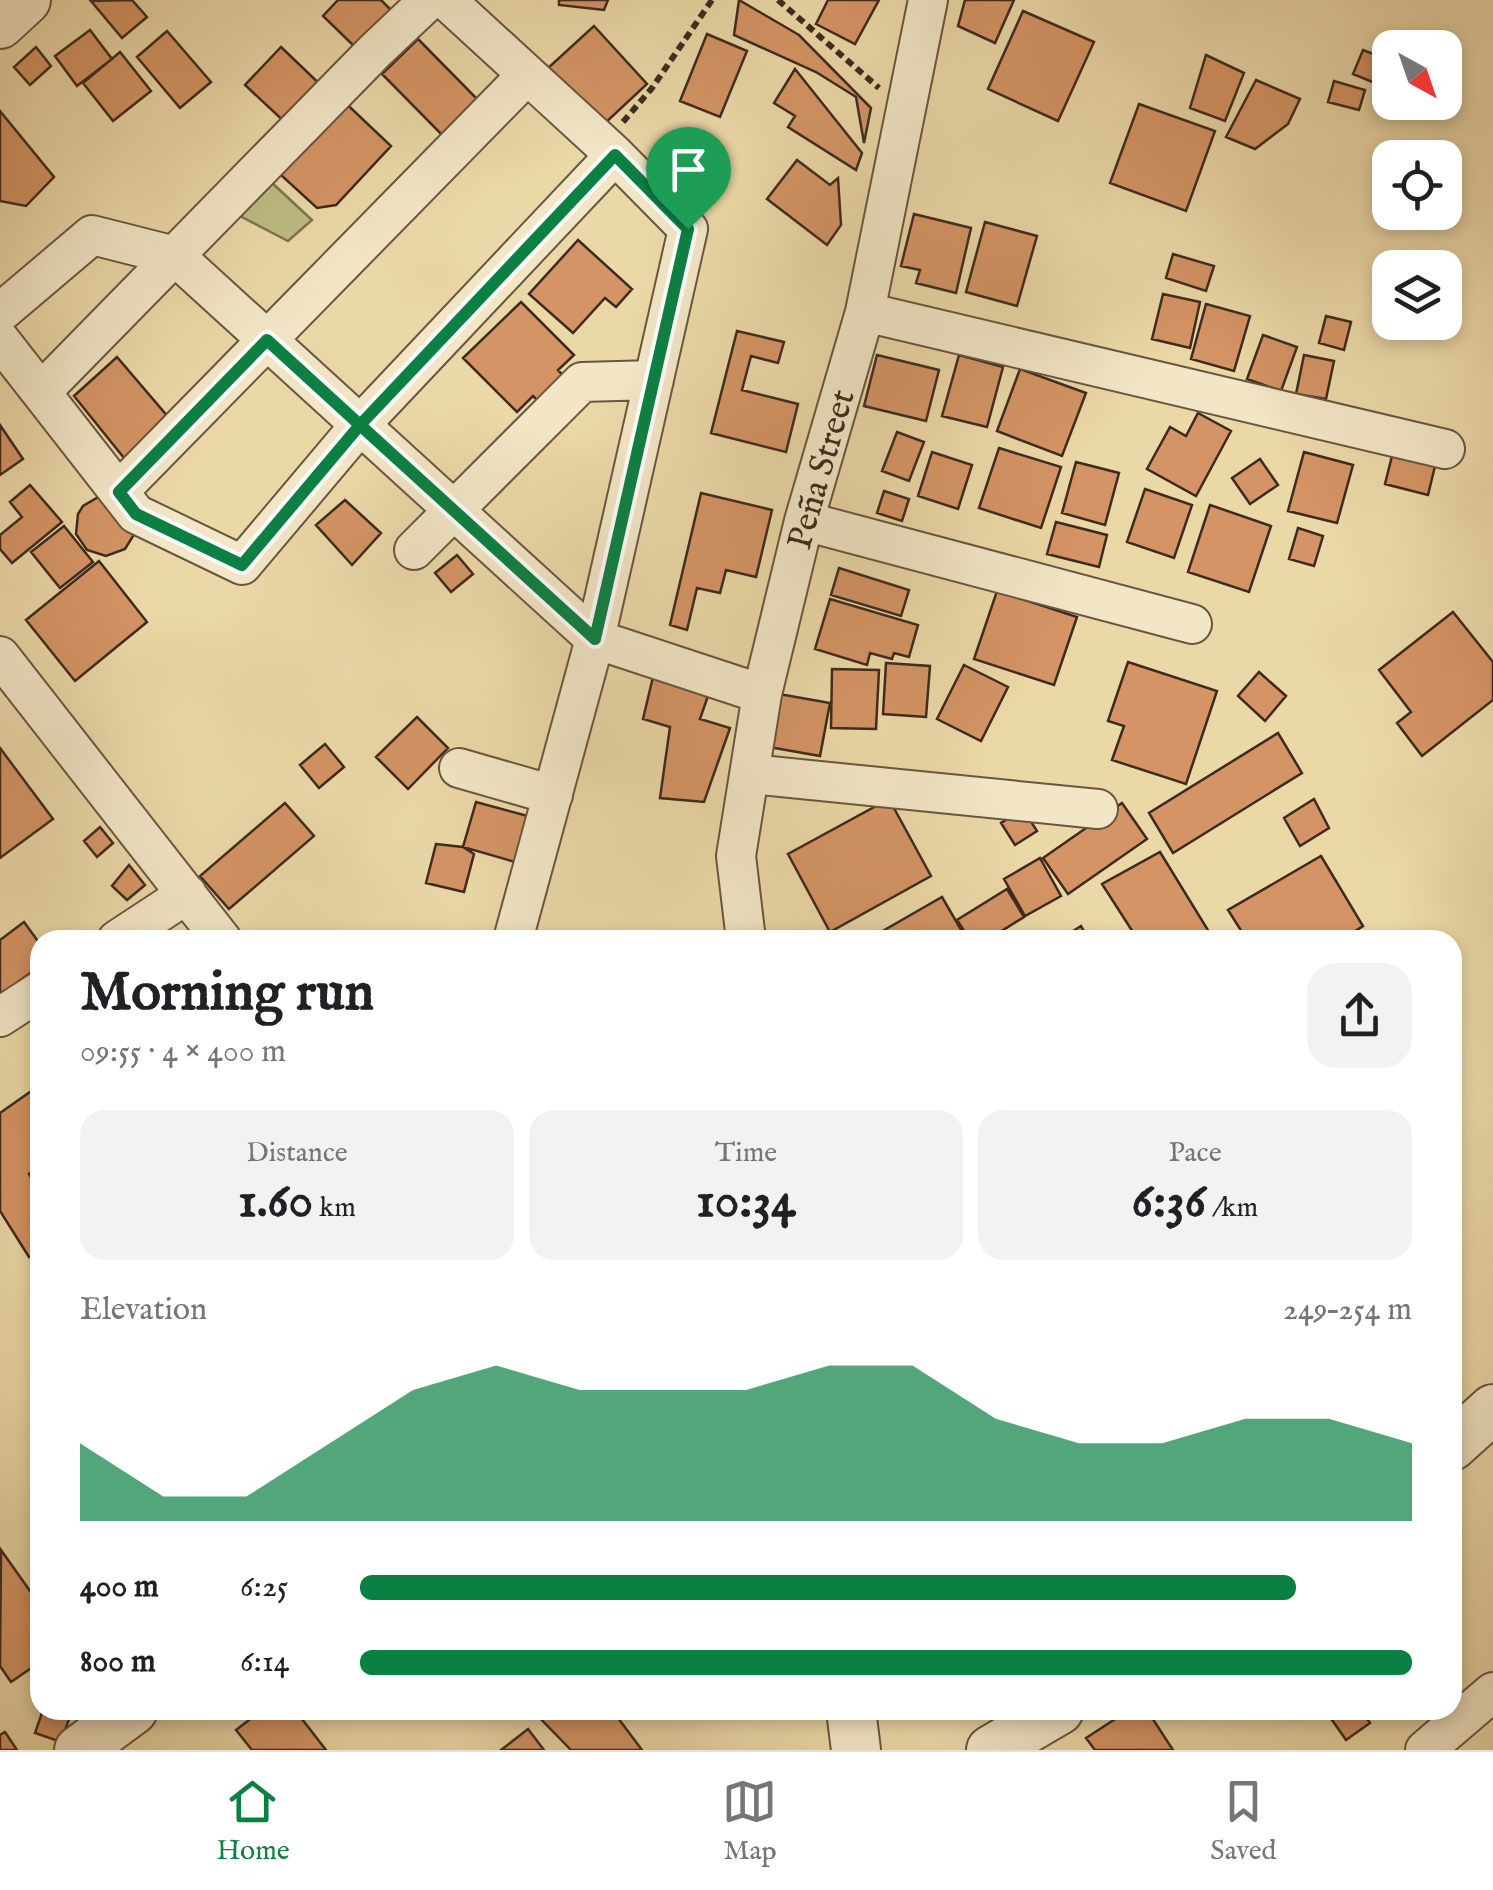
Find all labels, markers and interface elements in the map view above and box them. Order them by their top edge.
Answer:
north arrow [1372,30,1462,120]
map controls [1372,30,1462,340]
pin [646,127,731,230]
button: locate [1372,140,1462,230]
icon: arrive [661,142,716,197]
button: layers [1372,250,1462,340]
street label: Peña Street [778,385,867,555]
text: Morning run [80,959,374,1029]
button: share [1307,963,1412,1068]
text: 09:55 · 4 × 400 m [80,1032,286,1073]
text: Distance [246,1136,348,1171]
text: Time [715,1136,777,1171]
text: Pace [1169,1136,1221,1171]
text: 1.60 [238,1171,313,1234]
text: 10:34 [696,1171,796,1234]
text: 6:36 [1132,1171,1206,1234]
text: km [313,1191,356,1226]
text: /km [1206,1191,1258,1226]
text: Elevation [80,1290,207,1331]
text: 249–254 m [1283,1290,1412,1331]
text: 400 m [80,1567,159,1608]
text: 6:25 [240,1567,288,1608]
text: 800 m [80,1642,156,1683]
text: 6:14 [240,1642,290,1683]
tab: Home [216,1774,290,1869]
tab: Map [722,1774,777,1869]
tab: Saved [1210,1774,1277,1869]

